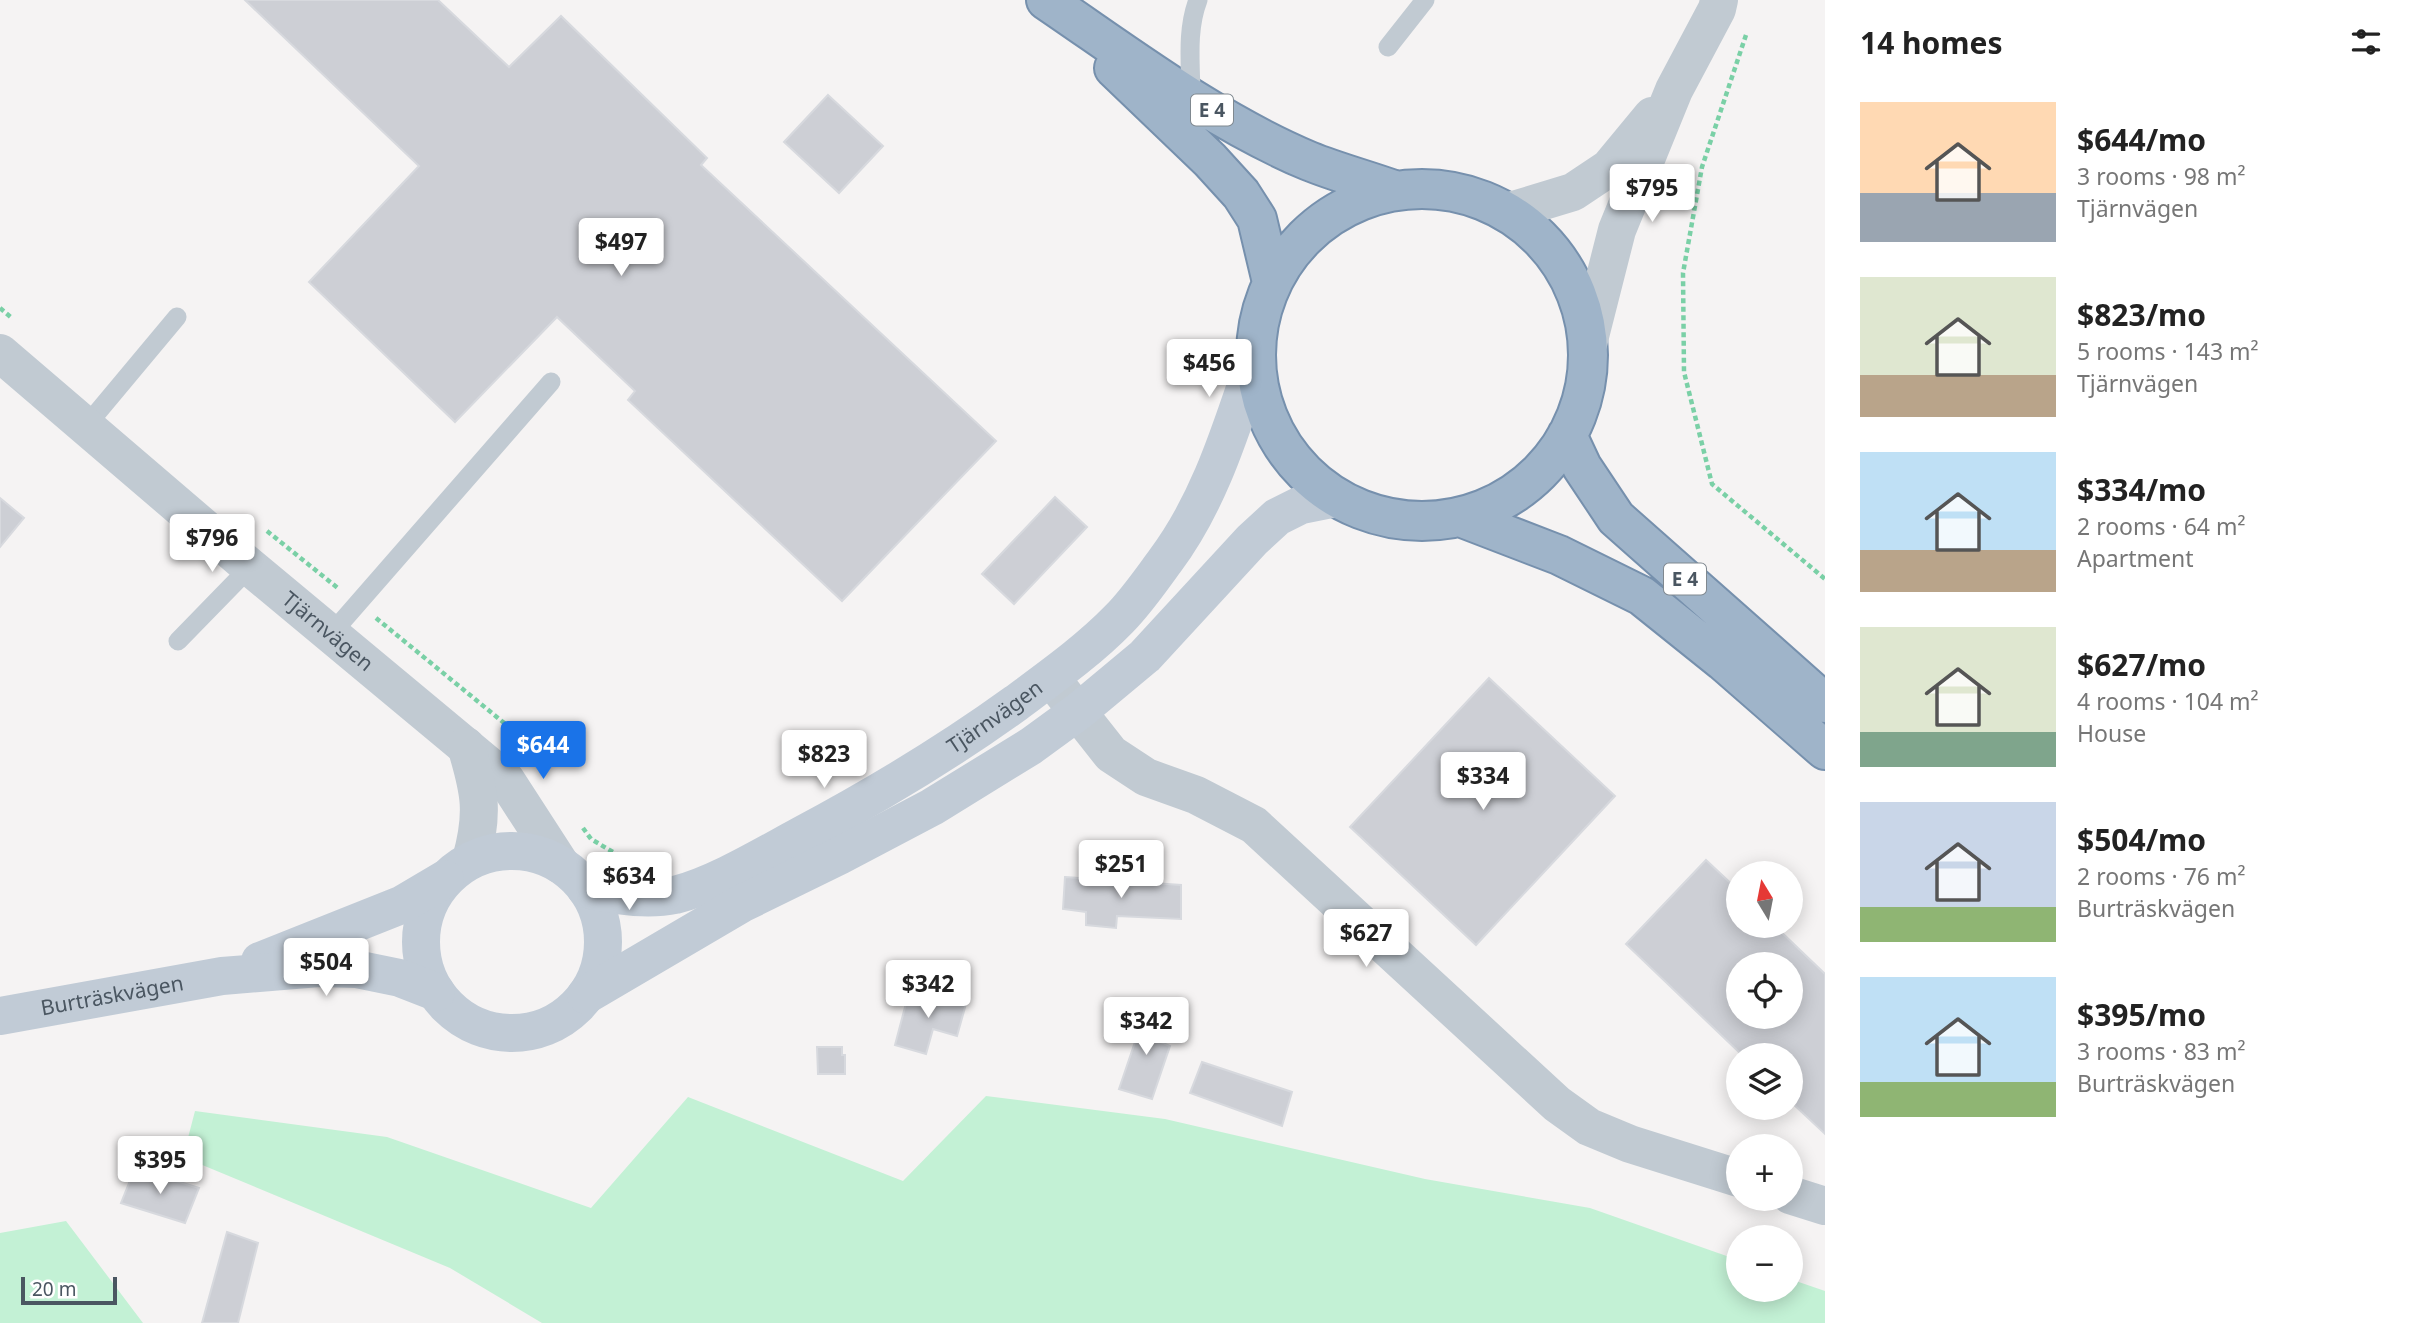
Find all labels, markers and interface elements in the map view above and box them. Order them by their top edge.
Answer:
text: 14 homes [1860,22,2003,63]
icon: filters [2347,23,2385,61]
road number: E 4 [1191,94,1233,125]
text: $644/mo [2077,119,2206,160]
icon: home [1916,130,2000,214]
text: 3 rooms · 98 m² [2077,160,2246,192]
pin: $795 [1611,164,1693,224]
text: $795 [1626,171,1678,203]
text: Tjärnvägen [2077,192,2198,224]
pin: $497 [580,218,662,278]
text: $497 [595,225,647,257]
text: $823/mo [2077,294,2206,335]
icon: home [1916,305,2000,389]
text: 5 rooms · 143 m² [2077,335,2259,367]
pin: $456 [1168,340,1250,399]
text: $456 [1183,346,1235,378]
text: Tjärnvägen [2077,367,2198,399]
text: $334/mo [2077,469,2206,510]
icon: home [1916,480,2000,564]
text: 2 rooms · 64 m² [2077,510,2246,542]
pin: $796 [171,514,253,574]
text: $796 [186,521,238,553]
text: Apartment [2077,542,2194,574]
road number: E 4 [1664,564,1706,594]
street label: Tjärnvägen [277,585,380,677]
text: $627/mo [2077,644,2206,685]
icon: home [1916,655,2000,739]
street label: Tjärnvägen [941,673,1048,760]
text: 4 rooms · 104 m² [2077,685,2259,717]
text: House [2077,717,2146,749]
pin: $644 [502,722,584,781]
text: $644 [517,728,569,760]
pin: $823 [783,730,865,790]
text: $823 [798,737,850,769]
pin: $334 [1442,752,1524,812]
text: $334 [1457,759,1509,791]
text: $504/mo [2077,819,2206,860]
icon: home [1916,830,2000,914]
pin: $251 [1080,841,1162,900]
text: $251 [1095,847,1147,879]
pin: $634 [588,852,670,912]
text: $634 [603,859,655,891]
text: 2 rooms · 76 m² [2077,860,2246,892]
north arrow [1726,861,1802,938]
map controls [1726,861,1803,1302]
text: Burträskvägen [2077,892,2235,924]
pin: $627 [1325,909,1407,969]
text: $627 [1340,916,1392,948]
pin: $504 [285,939,367,998]
text: $504 [300,945,352,977]
button: locate [1726,952,1803,1029]
pin: $342 [887,960,969,1020]
text: $342 [902,967,954,999]
street label: Burträskvägen [38,968,186,1021]
text: $395/mo [2077,994,2206,1035]
pin: $342 [1105,998,1187,1057]
text: $342 [1120,1004,1172,1036]
icon: home [1916,1005,2000,1089]
text: 3 rooms · 83 m² [2077,1035,2246,1067]
button: layers [1726,1043,1803,1120]
text: Burträskvägen [2077,1067,2235,1099]
button: + [1726,1134,1803,1211]
pin: $395 [119,1136,201,1196]
text: $395 [134,1143,186,1175]
button: − [1726,1225,1803,1302]
scale bar [21,1274,117,1306]
text: 20 m [32,1276,76,1302]

